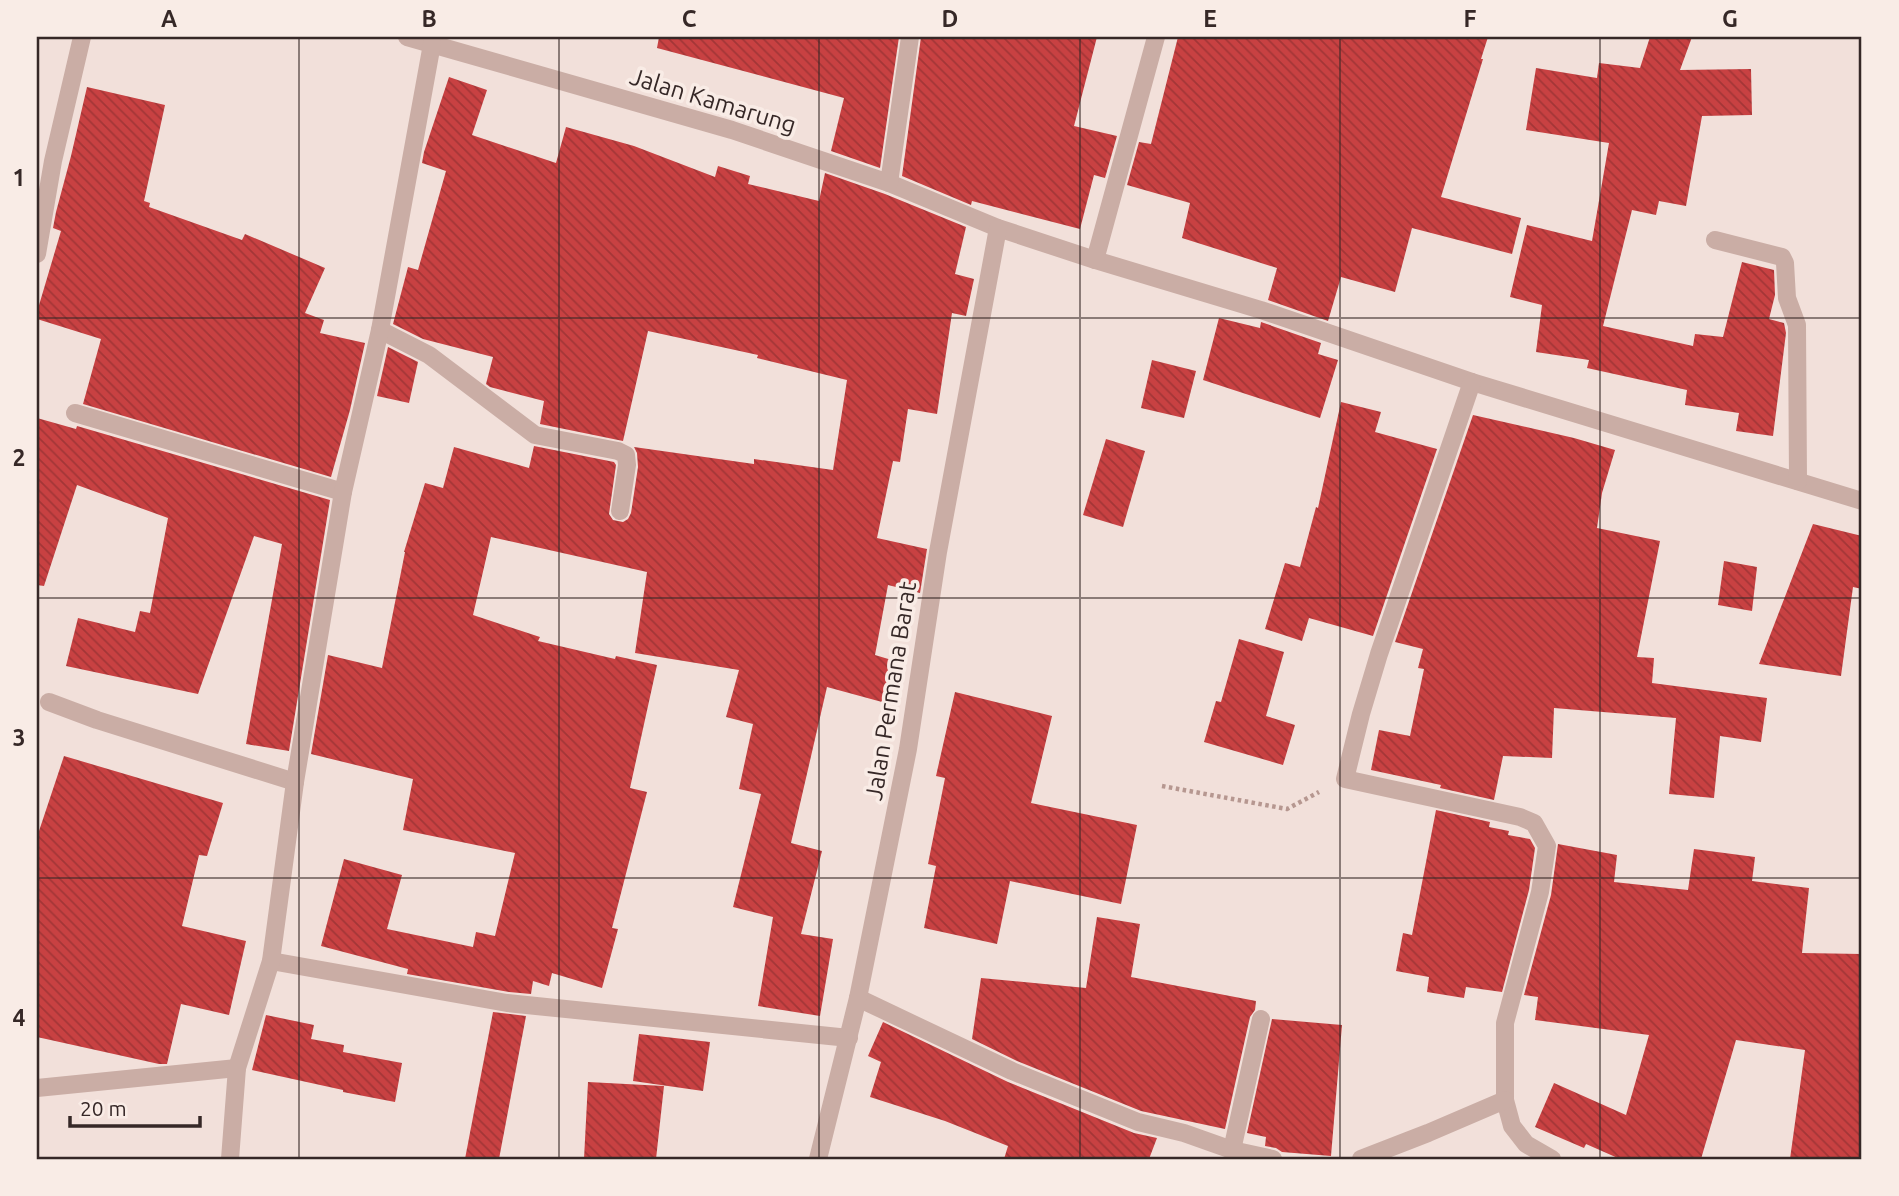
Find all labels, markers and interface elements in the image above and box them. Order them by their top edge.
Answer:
text: A [161,6,177,31]
text: B [421,6,437,31]
text: C [682,6,697,31]
text: D [942,6,958,31]
text: E [1203,6,1217,31]
text: F [1464,6,1477,31]
text: G [1722,6,1738,31]
street label: Jalan Kamarung [627,62,799,139]
text: 1 [13,165,25,190]
text: 2 [13,445,25,470]
street label: Jalan Permana Barat [860,579,921,802]
text: 3 [13,725,25,750]
text: 4 [13,1005,26,1030]
scale bar [70,1084,200,1128]
text: 20 m [80,1096,127,1120]

